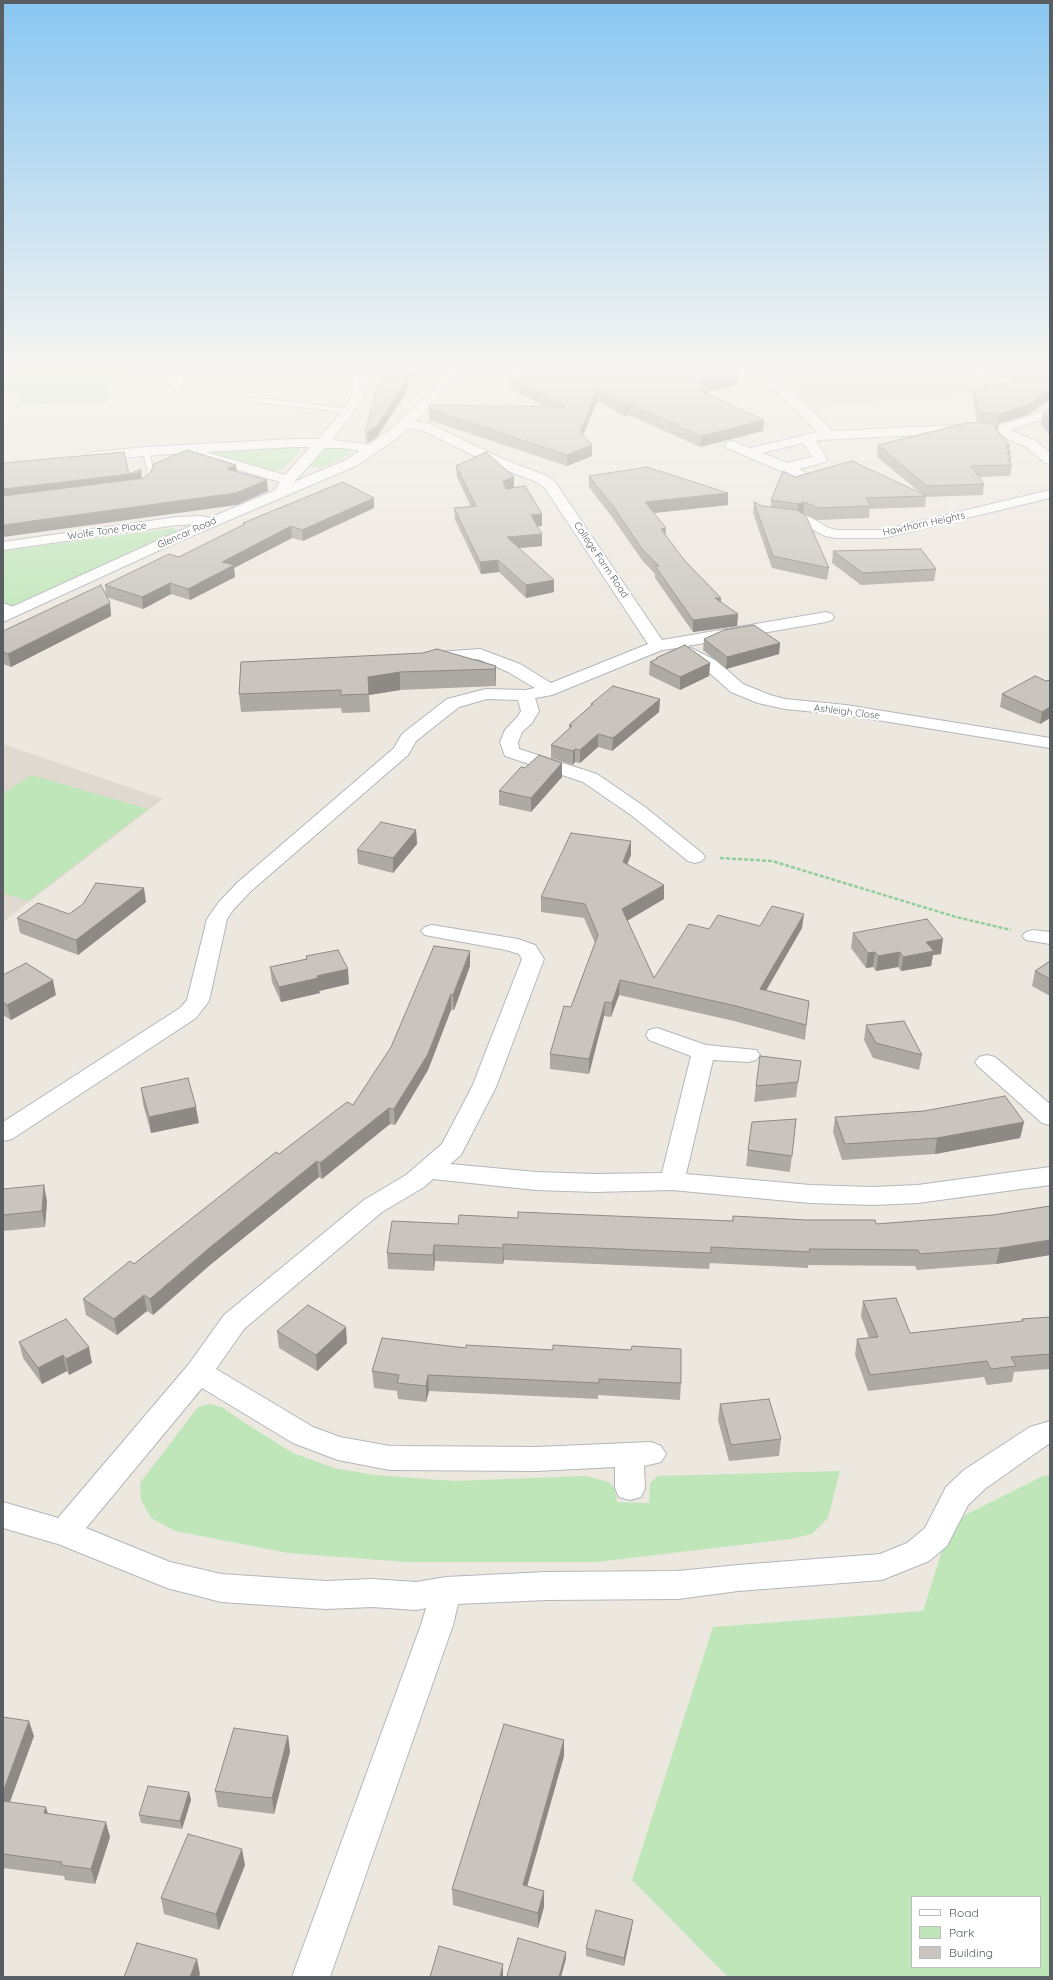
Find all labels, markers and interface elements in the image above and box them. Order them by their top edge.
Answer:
street label: Hawthorn Heights [882,509,966,539]
street label: Glencar Road [156,515,218,551]
street label: Wolfe Tone Place [67,520,147,542]
street label: College Farm Road [571,520,631,600]
street label: Ashleigh Close [813,702,881,722]
legend [911,1896,1041,1968]
text: Road [949,1905,979,1920]
text: Park [949,1925,974,1940]
text: Building [949,1945,993,1960]

